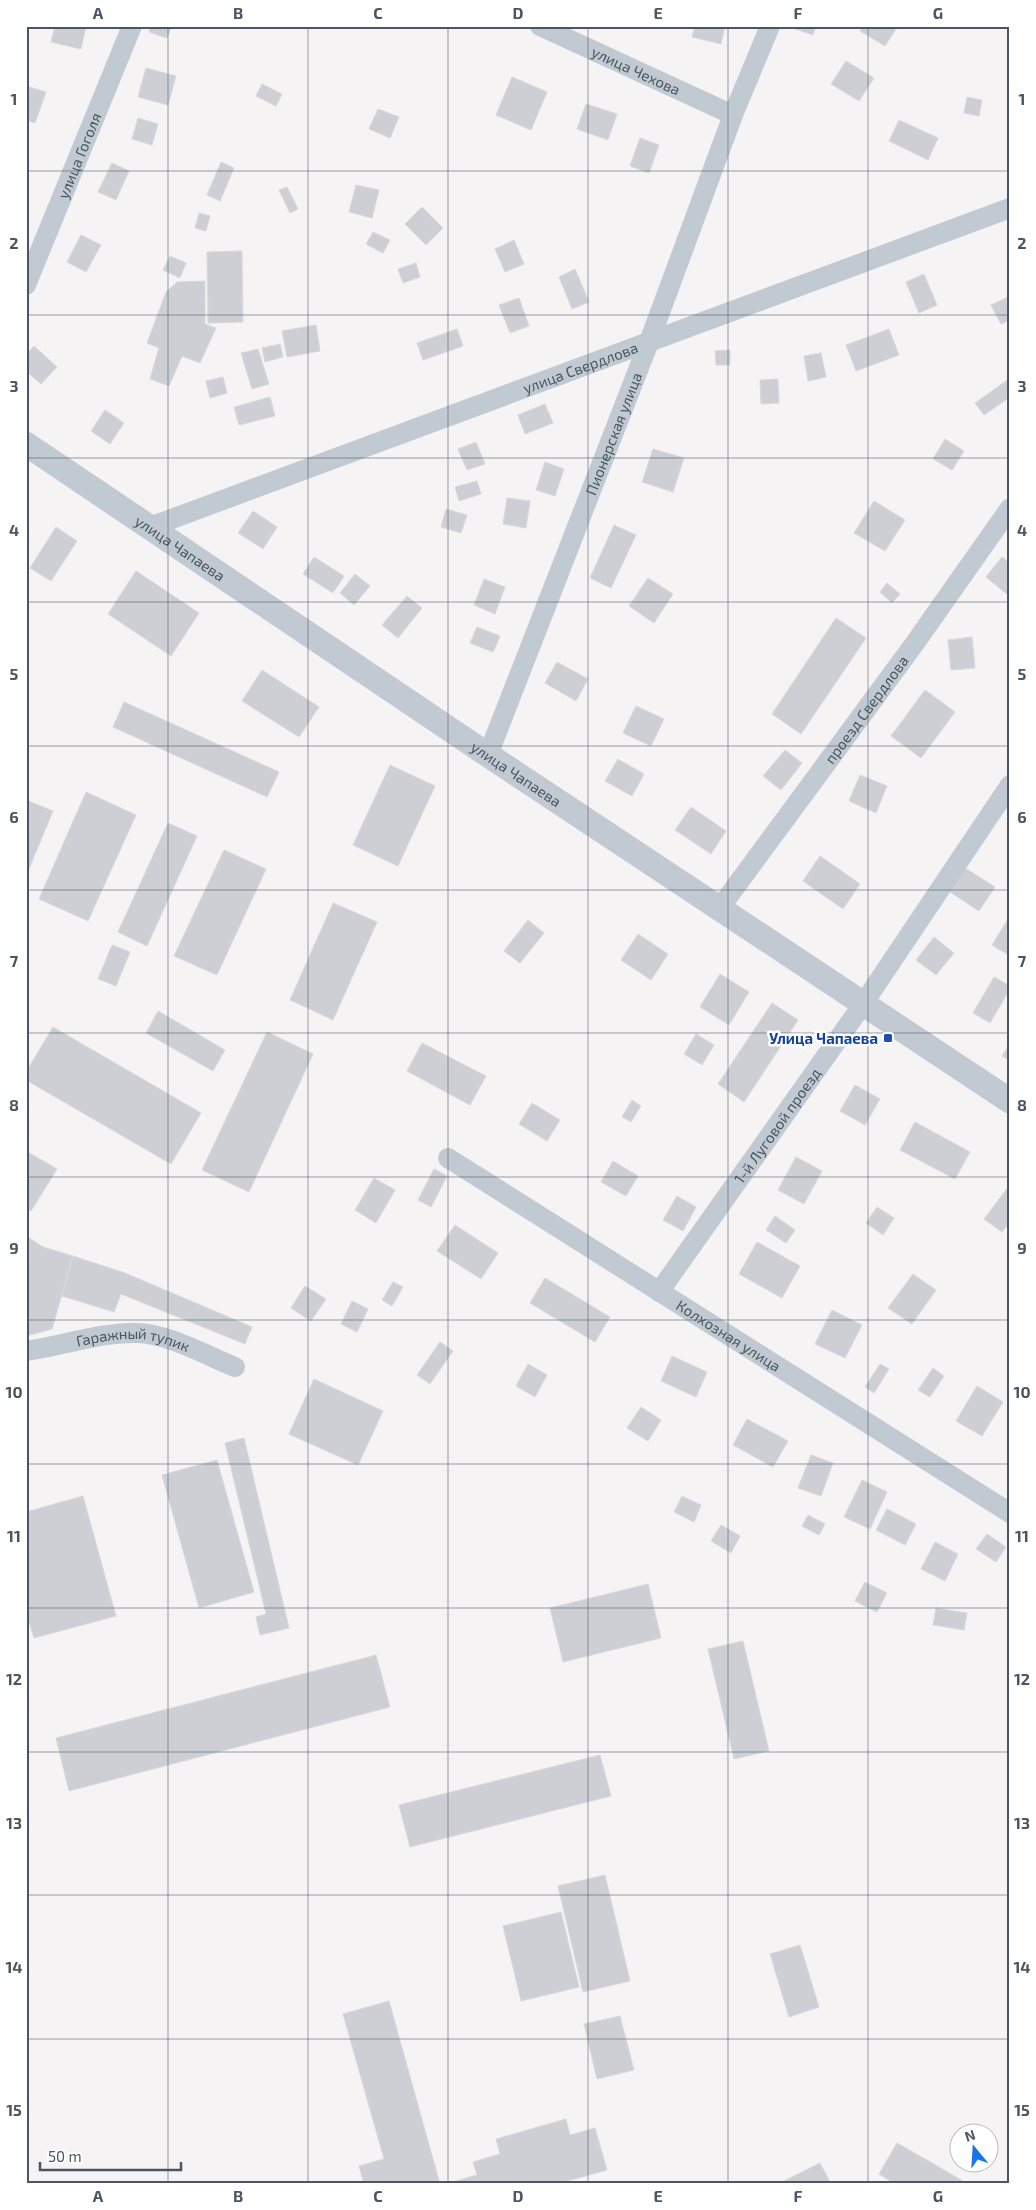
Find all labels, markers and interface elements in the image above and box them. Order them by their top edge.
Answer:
text: A [93,3,104,22]
text: B [233,3,243,22]
text: C [373,3,383,22]
text: D [513,3,524,22]
text: E [653,3,663,22]
text: F [794,3,803,22]
text: G [933,3,943,22]
street label: улица Чехова [589,42,683,99]
text: 1 [11,89,17,108]
text: 1 [1019,89,1025,108]
street label: улица Гоголя [53,110,105,201]
text: 2 [9,233,19,252]
text: 2 [1017,233,1027,252]
street label: улица Свердлова [520,338,640,398]
street label: Пионерская улица [581,370,645,497]
text: 3 [9,376,19,395]
text: 3 [1017,376,1027,395]
street label: улица Чапаева [131,511,229,585]
text: 4 [9,520,19,539]
text: 4 [1017,520,1027,539]
street label: проезд Свердлова [820,652,912,767]
text: 5 [10,664,19,683]
text: 5 [1018,664,1027,683]
street label: улица Чапаева [467,737,565,810]
text: 6 [9,807,19,826]
text: 6 [1017,807,1027,826]
text: 7 [10,951,19,970]
text: 7 [1018,951,1027,970]
place label: Улица Чапаева [769,1029,878,1047]
marker: Улица Чапаева [882,1032,894,1044]
street label: 1-й Луговой проезд [730,1064,824,1187]
text: 8 [9,1095,19,1114]
text: 8 [1017,1095,1027,1114]
text: 9 [9,1238,19,1257]
text: 9 [1017,1238,1027,1257]
street label: Колхозная улица [673,1296,784,1375]
street label: Гаражный тупик [74,1324,192,1355]
text: 10 [5,1382,23,1401]
text: 10 [1013,1382,1031,1401]
text: 11 [7,1526,21,1545]
text: 11 [1015,1526,1029,1545]
text: 12 [6,1669,22,1688]
text: 12 [1014,1669,1030,1688]
text: 13 [6,1813,22,1832]
text: 13 [1014,1813,1030,1832]
text: 14 [5,1957,23,1976]
text: 14 [1013,1957,1031,1976]
text: 15 [6,2100,22,2119]
text: 15 [1014,2100,1030,2119]
north arrow [948,2122,998,2172]
text: N [962,2126,977,2145]
scale bar [40,2140,181,2172]
text: 50 m [48,2147,82,2165]
text: A [93,2186,104,2205]
text: B [233,2186,243,2205]
text: C [373,2186,383,2205]
text: D [513,2186,524,2205]
text: E [653,2186,663,2205]
text: F [794,2186,803,2205]
text: G [933,2186,943,2205]

